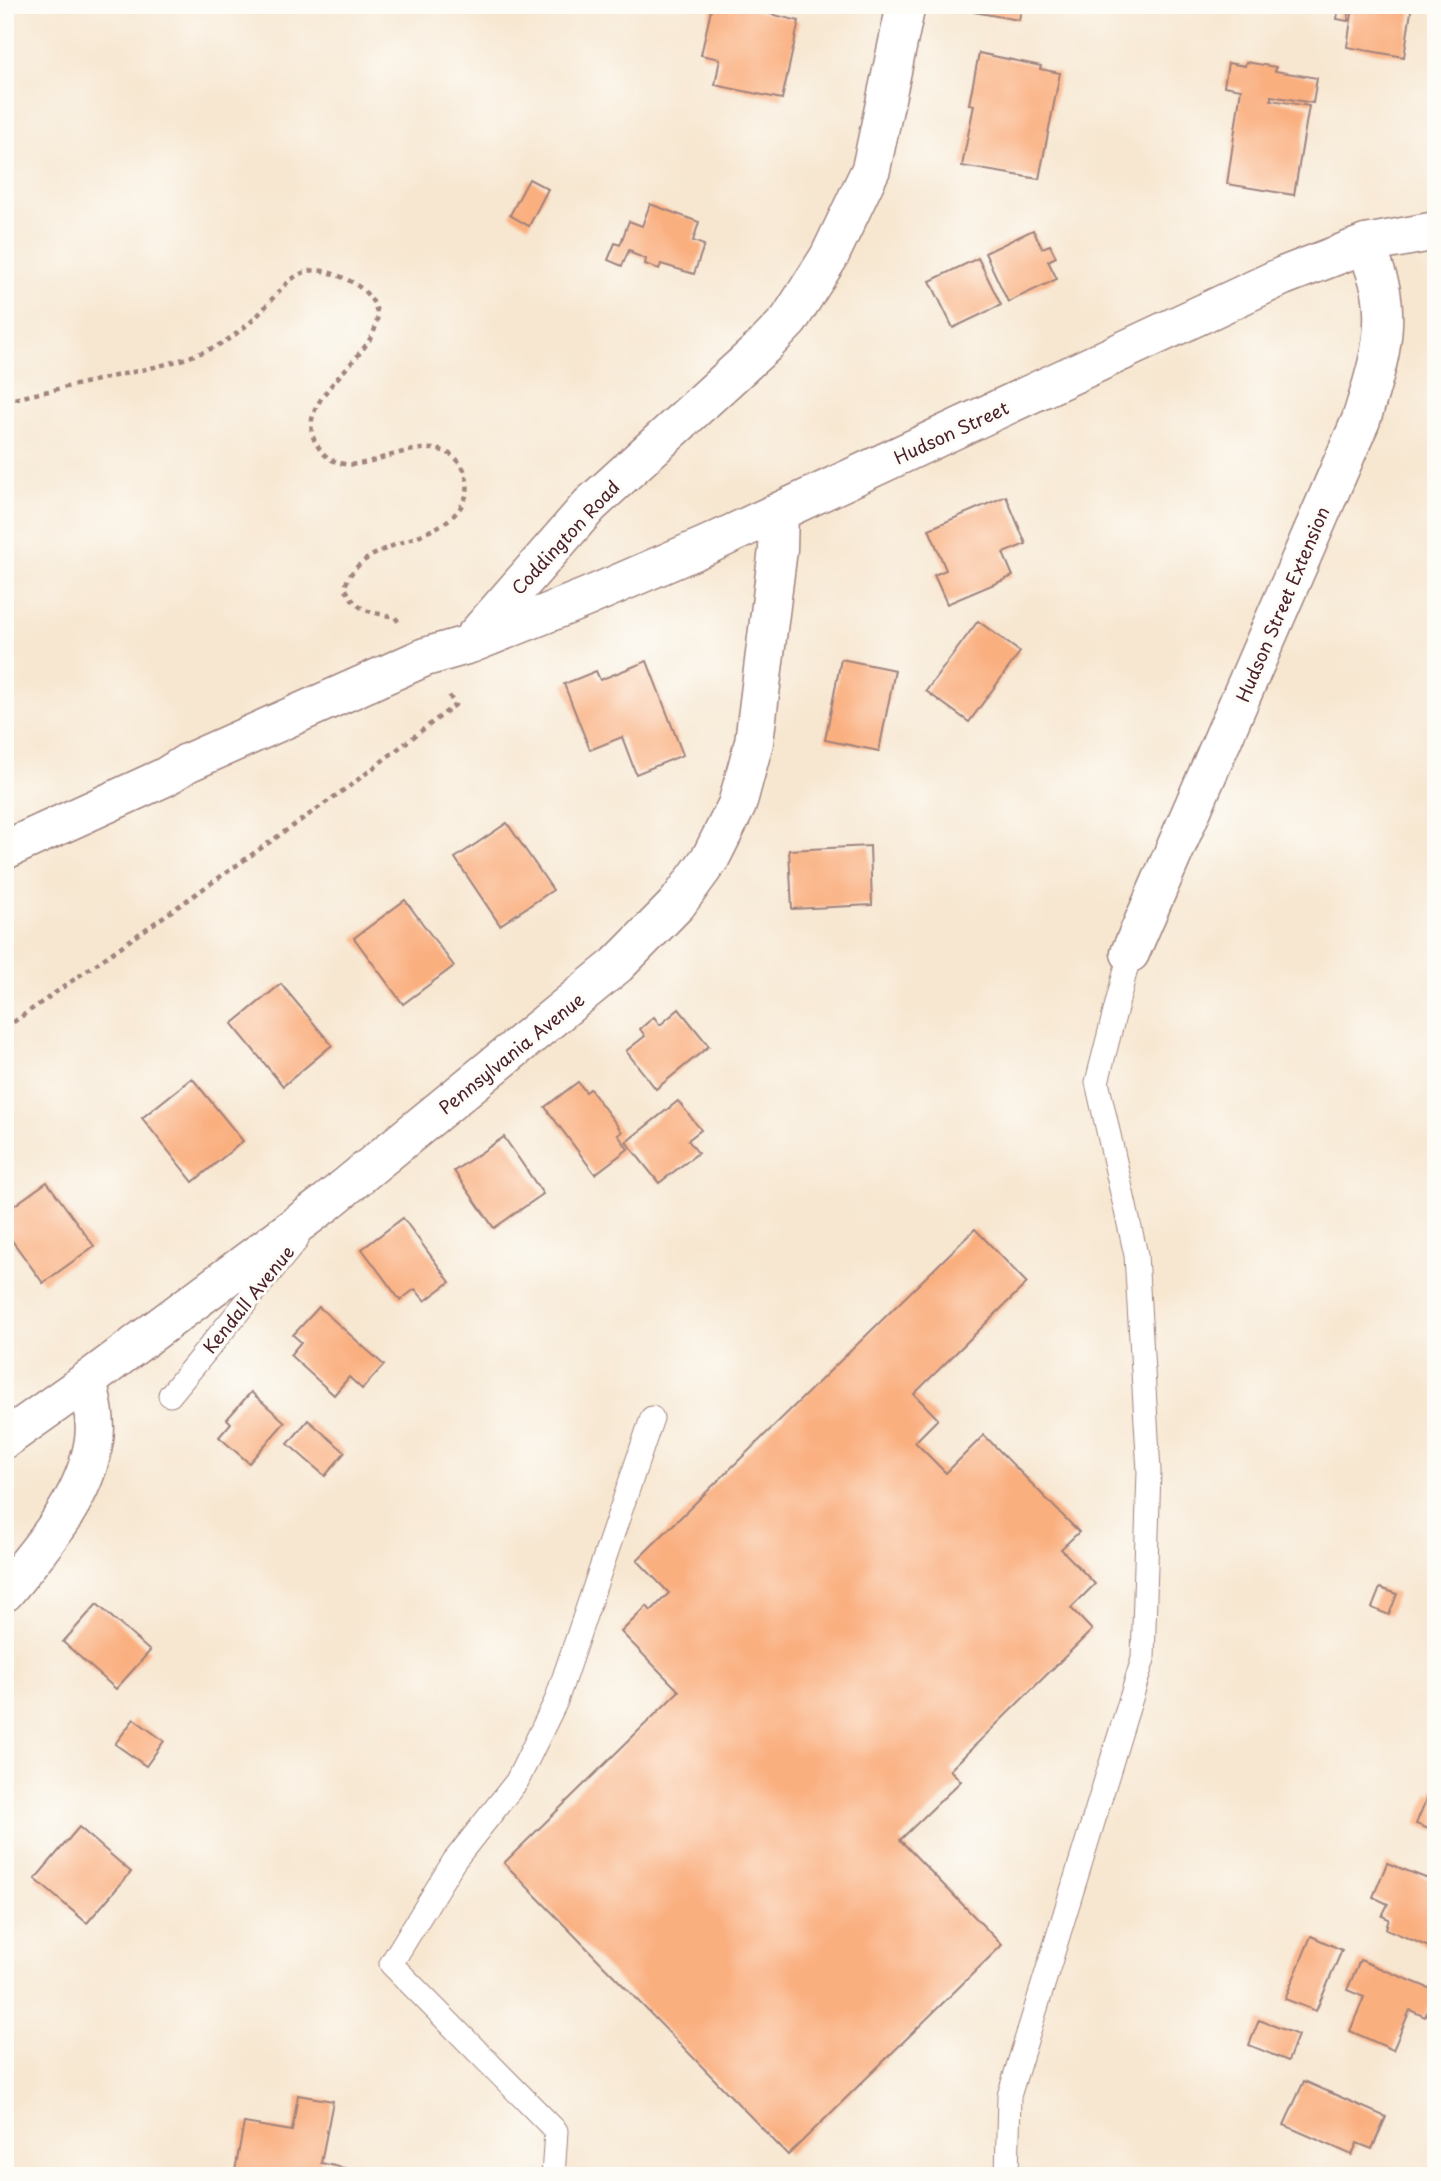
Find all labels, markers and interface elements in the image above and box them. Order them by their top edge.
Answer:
street label: Hudson Street [889,394,1013,470]
street label: Coddington Road [505,474,625,600]
street label: Hudson Street Extension [1229,502,1335,706]
street label: Pennsylvania Avenue [432,986,590,1120]
street label: Kendall Avenue [196,1239,300,1359]

